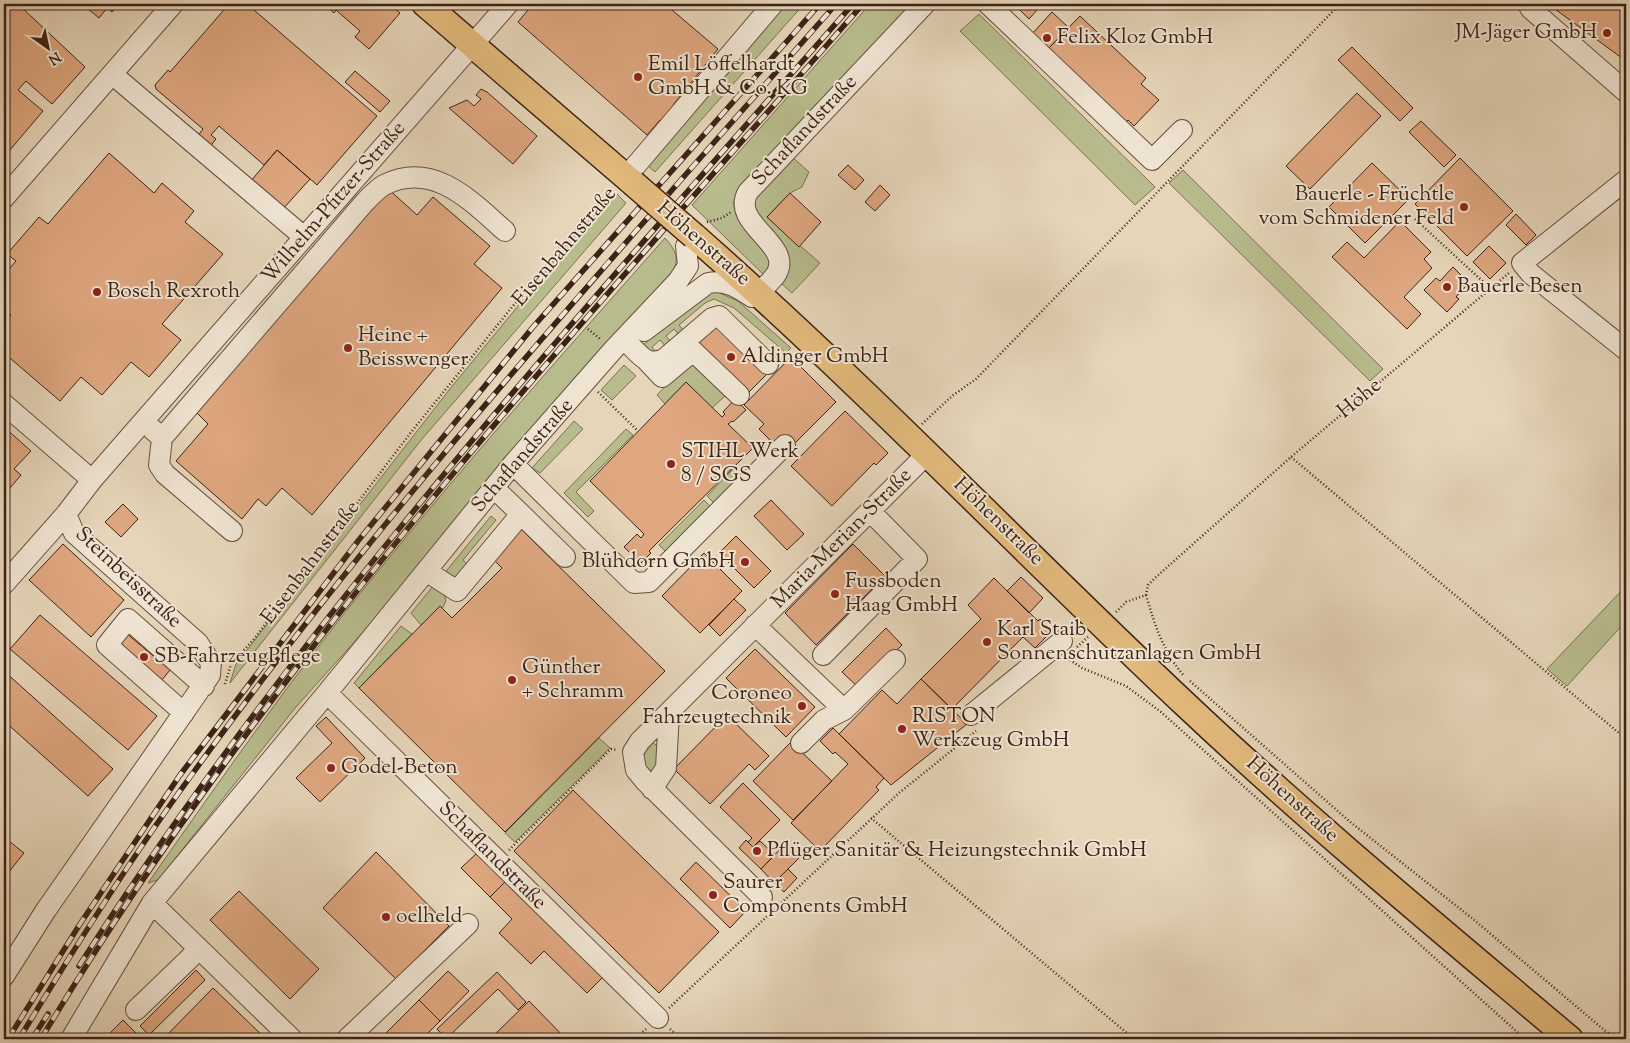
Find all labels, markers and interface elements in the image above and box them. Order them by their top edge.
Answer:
place label: JM-Jäger GmbH [1454,18,1597,48]
north arrow [22,22,72,72]
place label: Felix Kloz GmbH [1057,23,1213,53]
marker: JM-Jäger GmbH [1601,27,1613,39]
marker: Felix Kloz GmbH [1041,32,1053,44]
text: N [44,46,64,69]
place label: Emil Löffelhardt GmbH & Co. KG [648,50,808,104]
street label: Schaflandstraße [745,69,865,193]
marker: Emil Löffelhardt GmbH & Co. KG [632,71,644,83]
street label: Wilhelm-Pfitzer-Straße [255,115,413,291]
street label: Eisenbahnstraße [506,180,624,314]
place label: Bauerle - Früchtle vom Schmidener Feld [1259,180,1454,234]
street label: Höhenstraße [649,195,757,293]
marker: Bauerle - Früchtle vom Schmidener Feld [1458,201,1470,213]
place label: Bauerle Besen [1457,272,1583,302]
place label: Bosch Rexroth [107,277,240,307]
marker: Bauerle Besen [1441,281,1453,293]
marker: Bosch Rexroth [91,286,103,298]
place label: Heine + Beisswenger [358,321,469,375]
marker: Heine + Beisswenger [342,342,354,354]
place label: Aldinger GmbH [741,342,889,372]
marker: Aldinger GmbH [725,351,737,363]
street label: Höhe [1331,371,1389,427]
street label: Schaflandstraße [465,392,581,520]
place label: STIHL Werk 8 / SGS [681,437,800,491]
marker: STIHL Werk 8 / SGS [665,458,677,470]
street label: Maria-Merian-Straße [765,462,919,616]
street label: Höhenstraße [946,471,1050,573]
street label: Eisenbahnstraße [254,495,368,631]
street label: Steinbeisstraße [68,520,188,636]
place label: Blühdorn GmbH [582,547,735,577]
marker: Blühdorn GmbH [739,556,751,568]
place label: Fussboden Haag GmbH [845,567,958,621]
marker: Fussboden Haag GmbH [829,588,841,600]
place label: Karl Staib Sonnenschutzanlagen GmbH [997,615,1262,669]
marker: Karl Staib Sonnenschutzanlagen GmbH [981,636,993,648]
place label: SB-FahrzeugPflege [154,642,321,672]
marker: SB-FahrzeugPflege [138,651,150,663]
place label: Günther + Schramm [522,653,624,707]
marker: Günther + Schramm [506,674,518,686]
place label: Coroneo Fahrzeugtechnik [642,679,793,733]
marker: Coroneo Fahrzeugtechnik [796,700,808,712]
place label: RISTON Werkzeug GmbH [912,702,1070,756]
marker: RISTON Werkzeug GmbH [896,723,908,735]
street label: Höhenstraße [1239,750,1345,850]
place label: Godel-Beton [341,753,458,783]
marker: Godel-Beton [325,762,337,774]
street label: Schaflandstraße [431,795,553,917]
place label: Pflüger Sanitär & Heizungstechnik GmbH [767,836,1147,866]
marker: Pflüger Sanitär & Heizungstechnik GmbH [751,845,763,857]
place label: Saurer Components GmbH [723,868,908,922]
marker: Saurer Components GmbH [707,889,719,901]
place label: oelheld [396,902,462,932]
marker: oelheld [380,911,392,923]

